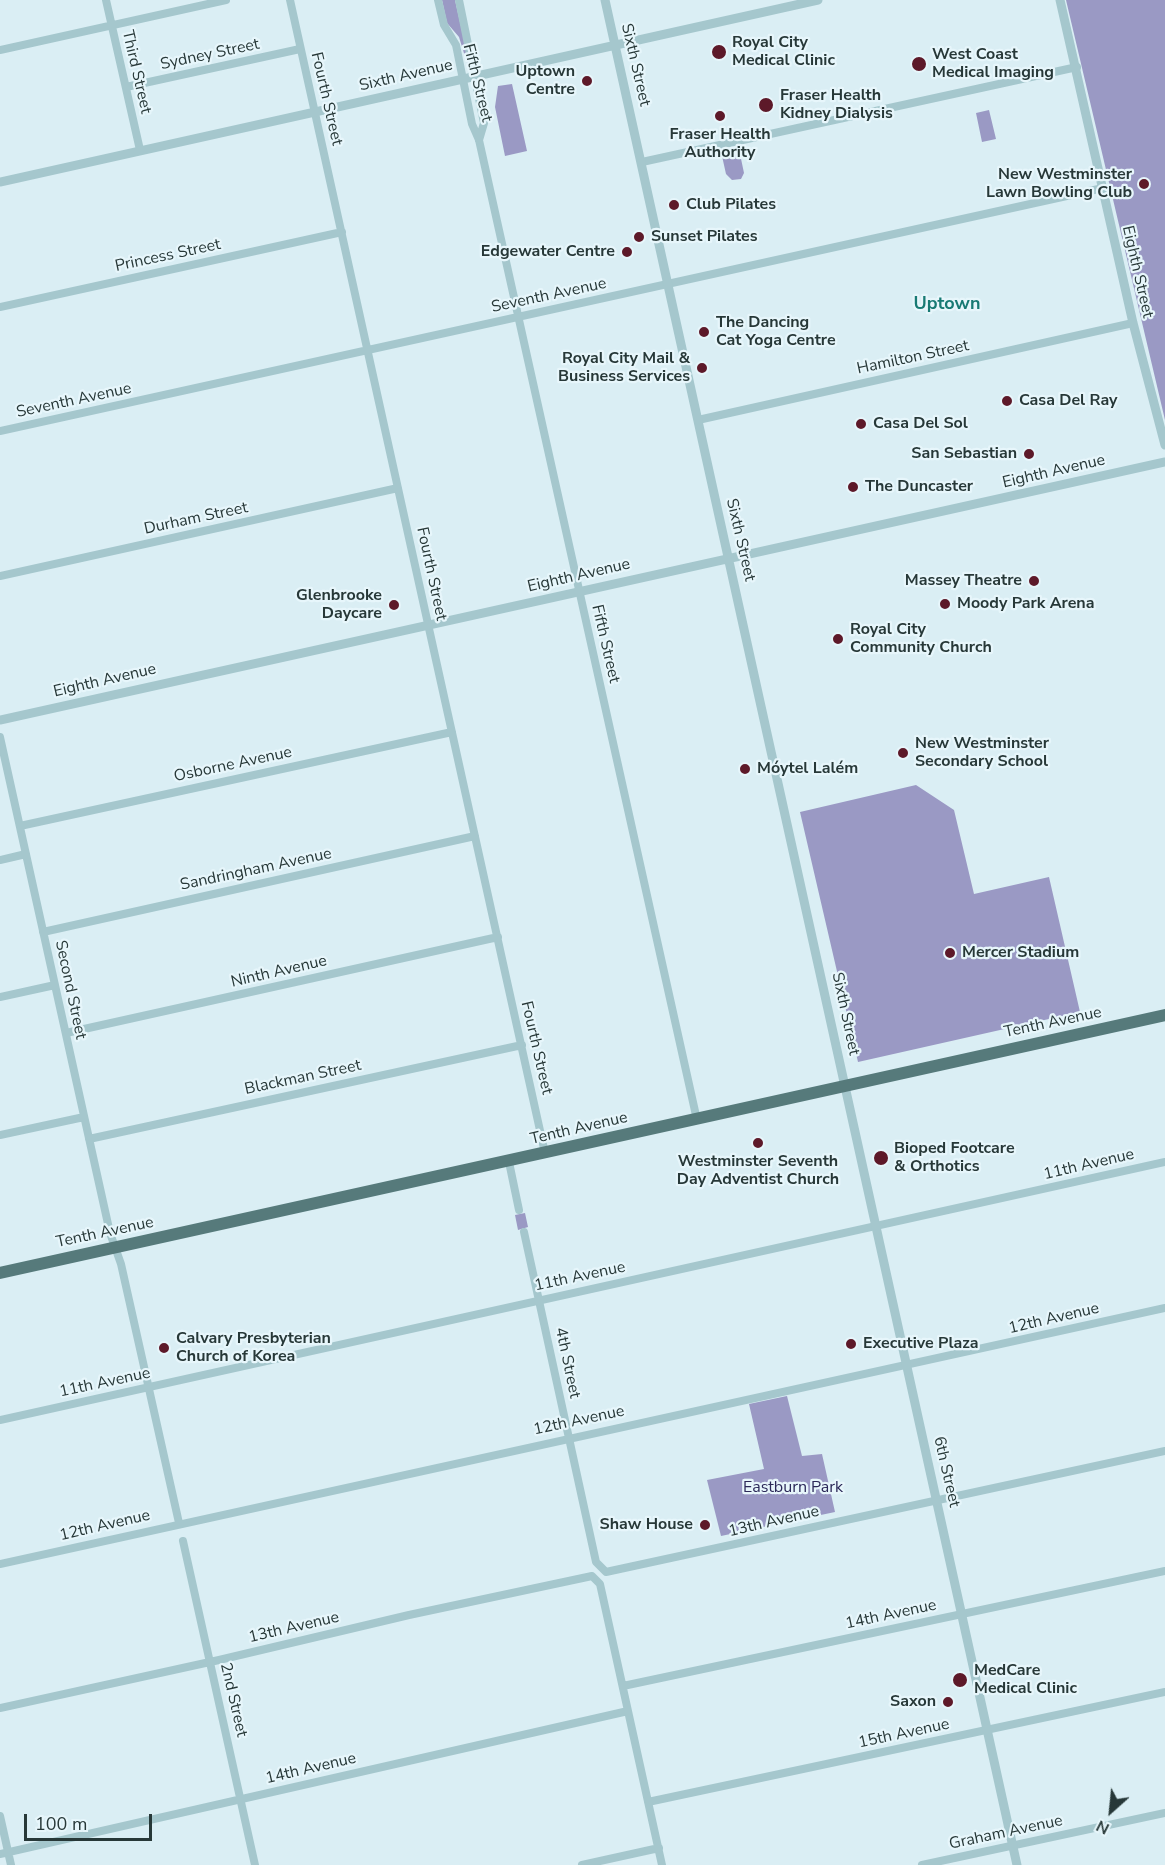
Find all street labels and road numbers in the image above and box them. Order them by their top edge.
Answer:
street label: Sixth Street [616,22,654,108]
street label: Third Street [117,28,155,116]
street label: Sydney Street [159,35,261,75]
street label: Fifth Street [458,42,496,124]
street label: Fourth Street [306,51,346,147]
street label: Sixth Avenue [357,56,455,96]
street label: Eighth Street [1117,224,1157,320]
street label: Princess Street [113,235,223,277]
street label: Seventh Avenue [490,274,608,318]
street label: Hamilton Street [855,337,971,379]
street label: Seventh Avenue [15,379,133,423]
street label: Eighth Avenue [1001,451,1107,493]
street label: Sixth Street [721,497,759,583]
street label: Durham Street [142,499,250,539]
street label: Fourth Street [412,526,450,622]
street label: Eighth Avenue [526,555,632,597]
street label: Fifth Street [587,603,623,685]
street label: Eighth Avenue [52,660,158,702]
street label: Osborne Avenue [172,743,294,787]
street label: Sandringham Avenue [178,845,334,895]
street label: Second Street [50,939,90,1041]
street label: Ninth Avenue [229,952,329,992]
street label: Sixth Street [827,971,863,1057]
street label: Fourth Street [516,1000,556,1096]
street label: Tenth Avenue [1002,1003,1104,1043]
street label: Blackman Street [243,1056,363,1100]
street label: Tenth Avenue [528,1108,630,1150]
street label: 11th Avenue [1042,1145,1136,1185]
street label: Tenth Avenue [54,1213,156,1253]
street label: 11th Avenue [533,1258,627,1296]
street label: 12th Avenue [1007,1299,1101,1339]
street label: 4th Street [550,1326,584,1400]
street label: 11th Avenue [58,1364,152,1402]
street label: 12th Avenue [532,1402,626,1440]
street label: 6th Street [929,1435,963,1509]
street label: 13th Avenue [727,1502,821,1542]
street label: 12th Avenue [58,1506,152,1546]
street label: 14th Avenue [844,1596,938,1634]
street label: 13th Avenue [247,1608,341,1648]
street label: 2nd Street [215,1661,251,1739]
street label: 15th Avenue [857,1715,951,1753]
street label: 14th Avenue [264,1749,358,1789]
street label: Graham Avenue [947,1812,1065,1854]

